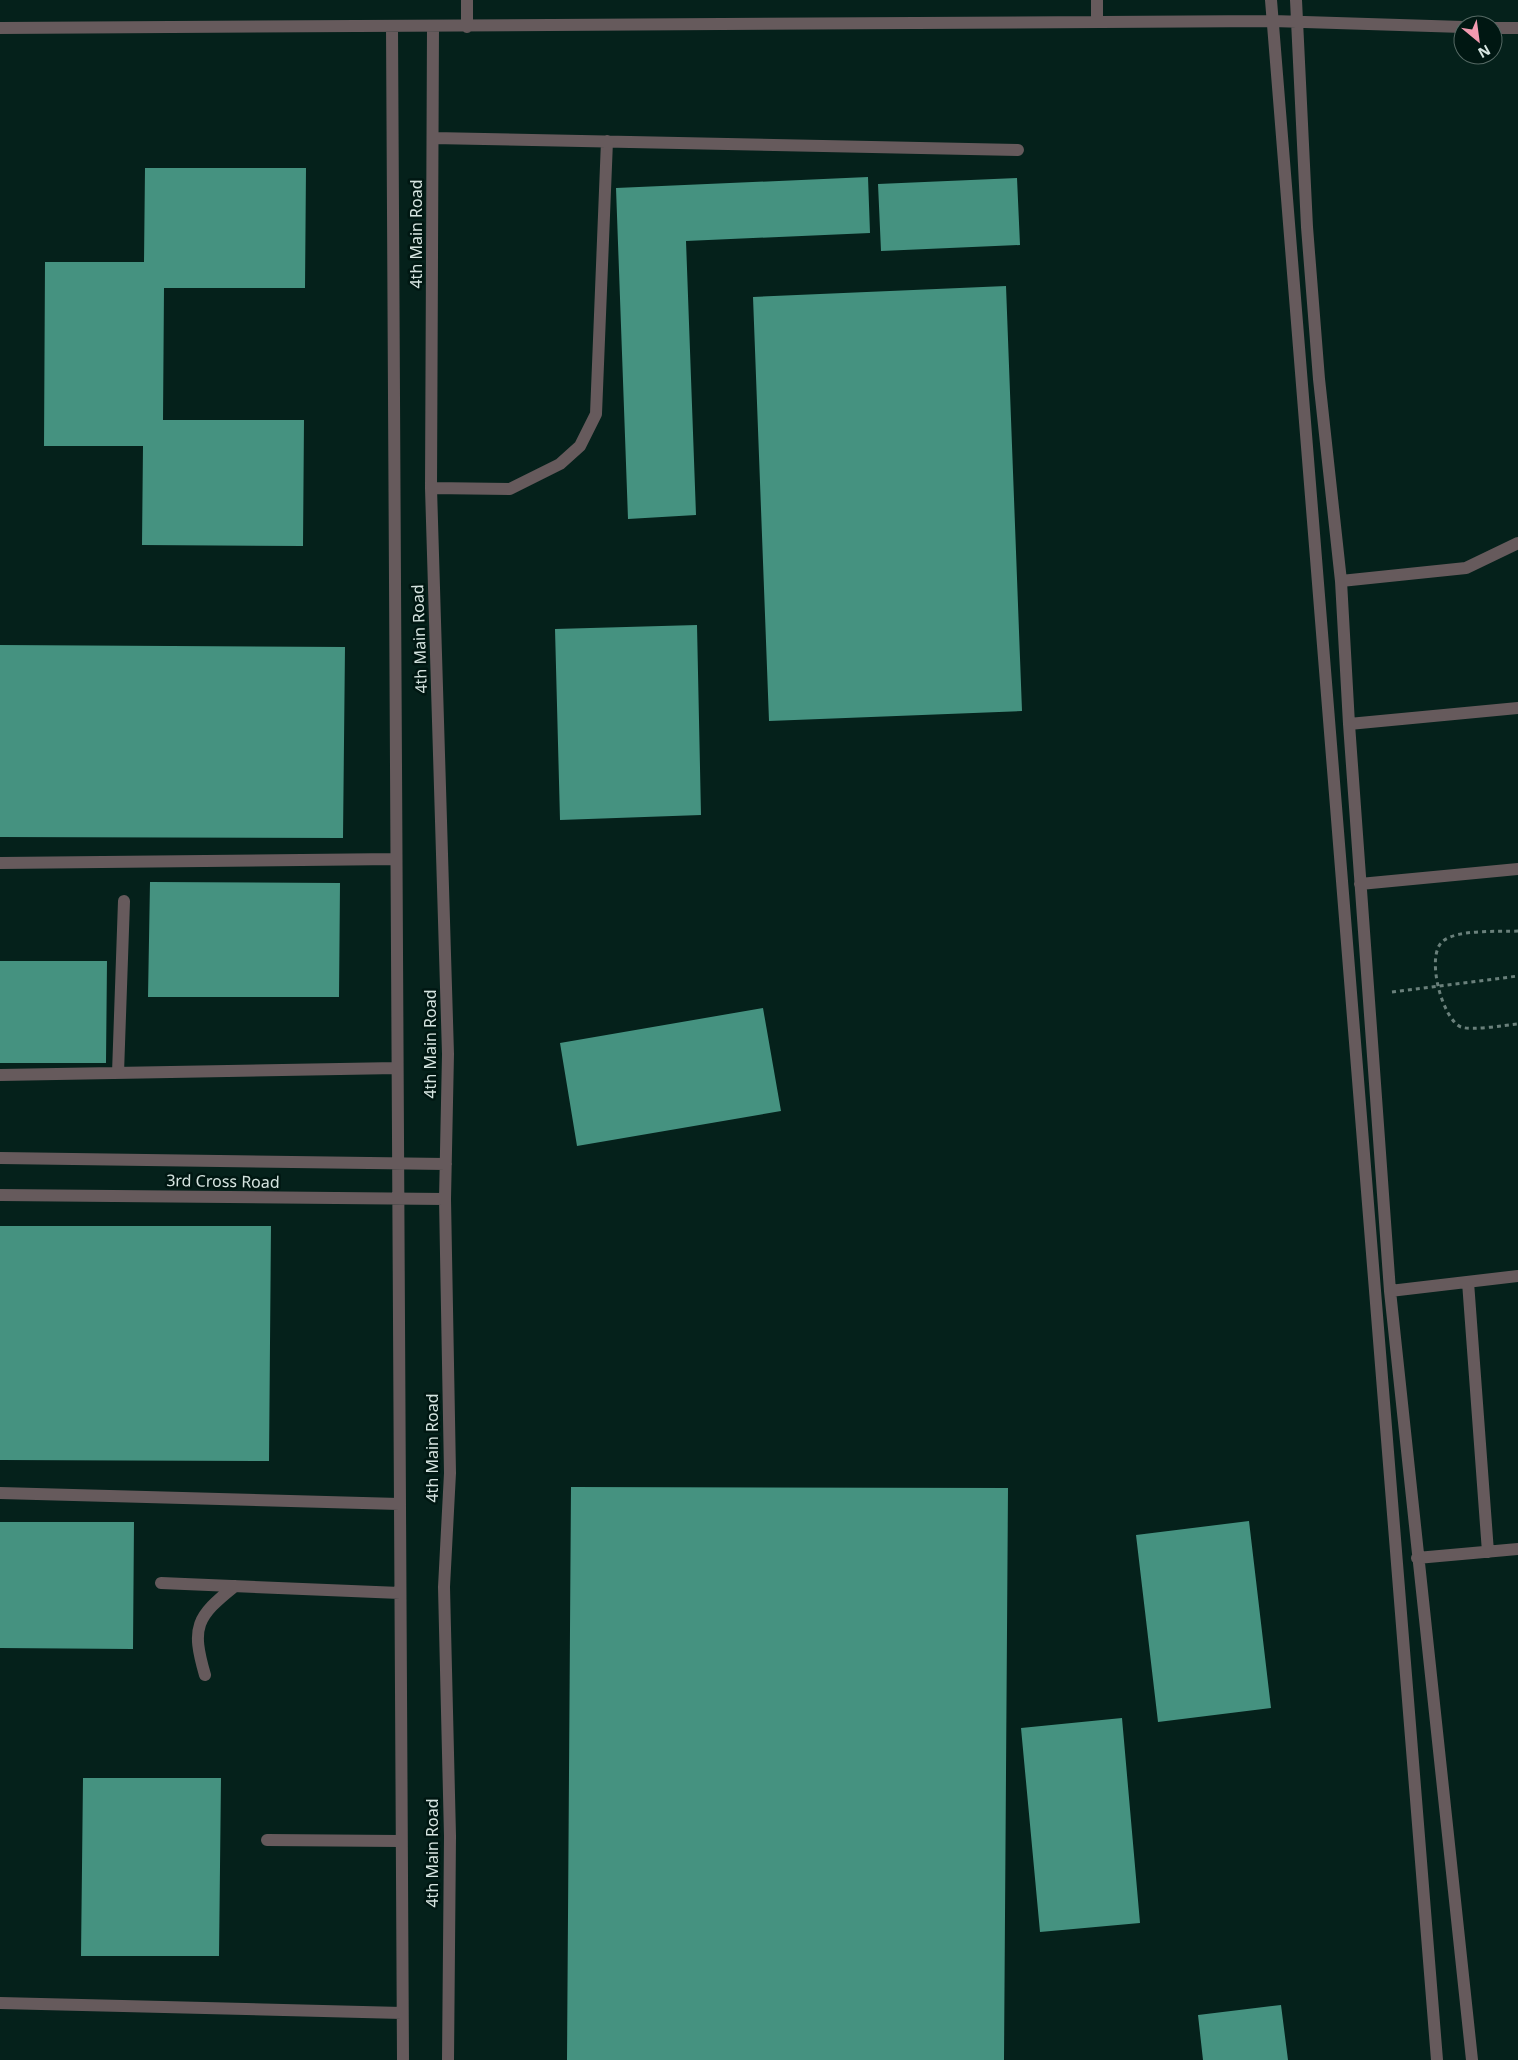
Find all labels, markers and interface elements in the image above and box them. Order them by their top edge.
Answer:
north arrow [1453,15,1503,65]
text: N [1475,41,1494,63]
street label: 4th Main Road [405,179,427,289]
street label: 4th Main Road [406,584,432,694]
street label: 4th Main Road [419,989,441,1099]
street label: 3rd Cross Road [166,1169,280,1193]
street label: 4th Main Road [421,1393,443,1503]
street label: 4th Main Road [421,1798,443,1908]

